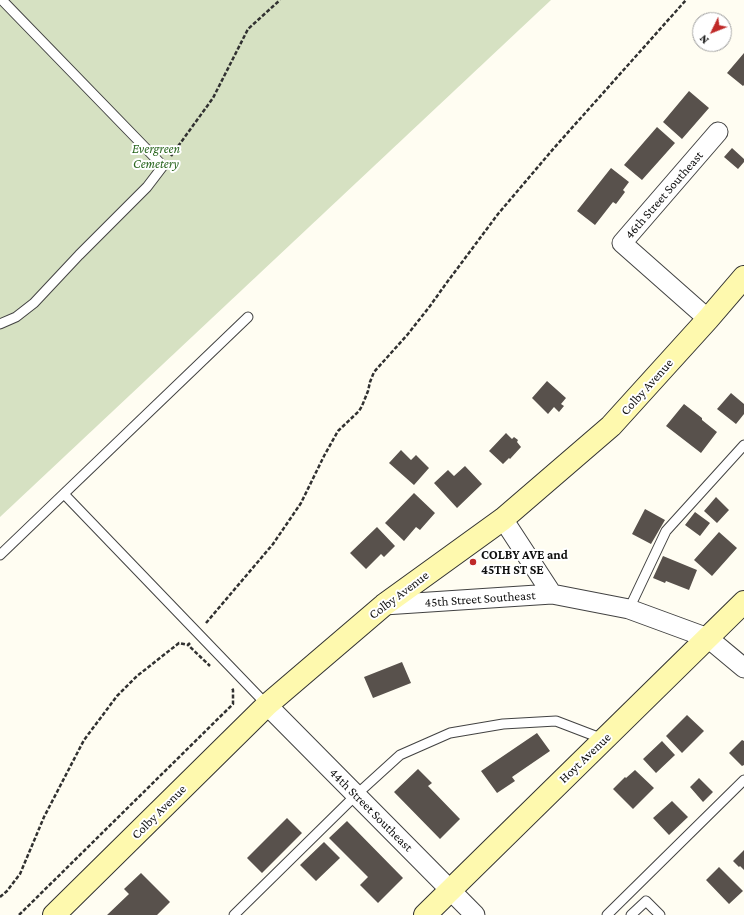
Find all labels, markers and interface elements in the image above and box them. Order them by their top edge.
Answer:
north arrow [692,12,732,52]
text: N [697,33,711,46]
park label: Evergreen Cemetery [132,141,180,172]
street label: 46th Street Southeast [621,148,707,242]
street label: Colby Avenue [618,355,676,419]
place label: COLBY AVE and 45TH ST SE [481,547,568,578]
marker: COLBY AVE and 45TH ST SE [468,557,478,567]
street label: Colby Avenue [366,567,432,623]
street label: 45th Street Southeast [424,587,536,611]
street label: Hoyt Avenue [556,729,614,787]
street label: 44th Street Southeast [326,765,416,855]
street label: Colby Avenue [128,781,190,843]

